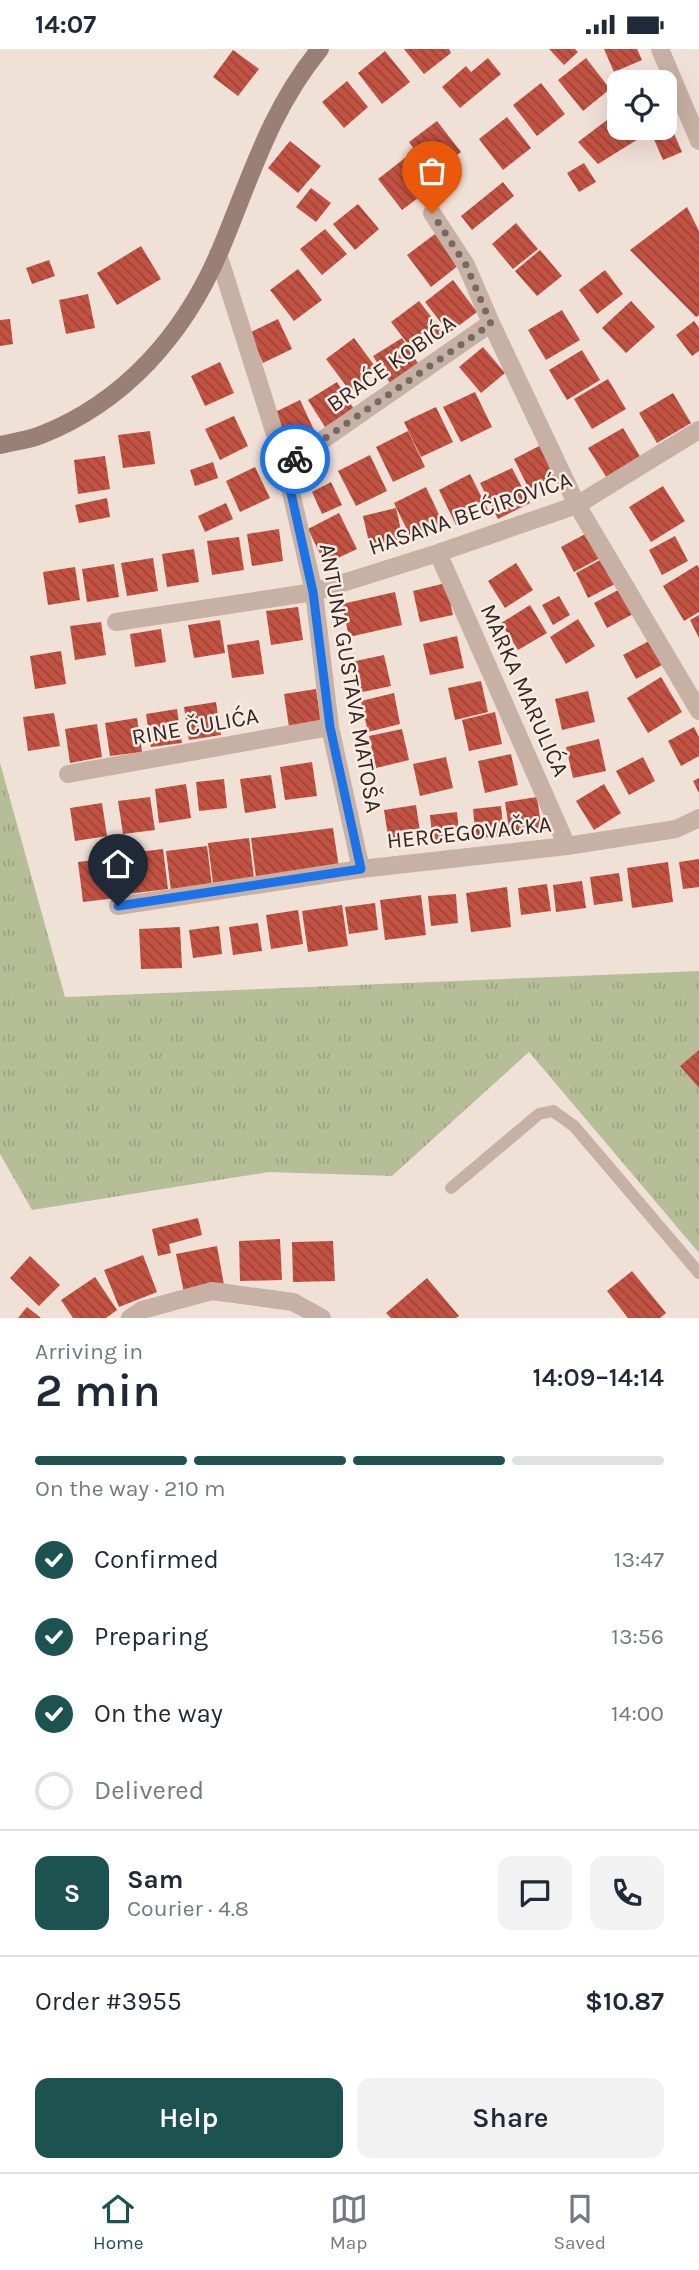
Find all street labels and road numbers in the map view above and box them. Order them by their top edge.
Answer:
street label: BRAĆE KOBIĆA [322,309,461,418]
street label: HASANA BEĆIROVIĆA [365,466,575,561]
street label: ANTUNA GUSTAVA MATOŠA [314,541,387,815]
street label: MARKA MARULIĆA [474,600,575,781]
street label: RINE ČULIĆA [130,702,261,751]
street label: HERCEGOVAČKA [385,810,553,855]

